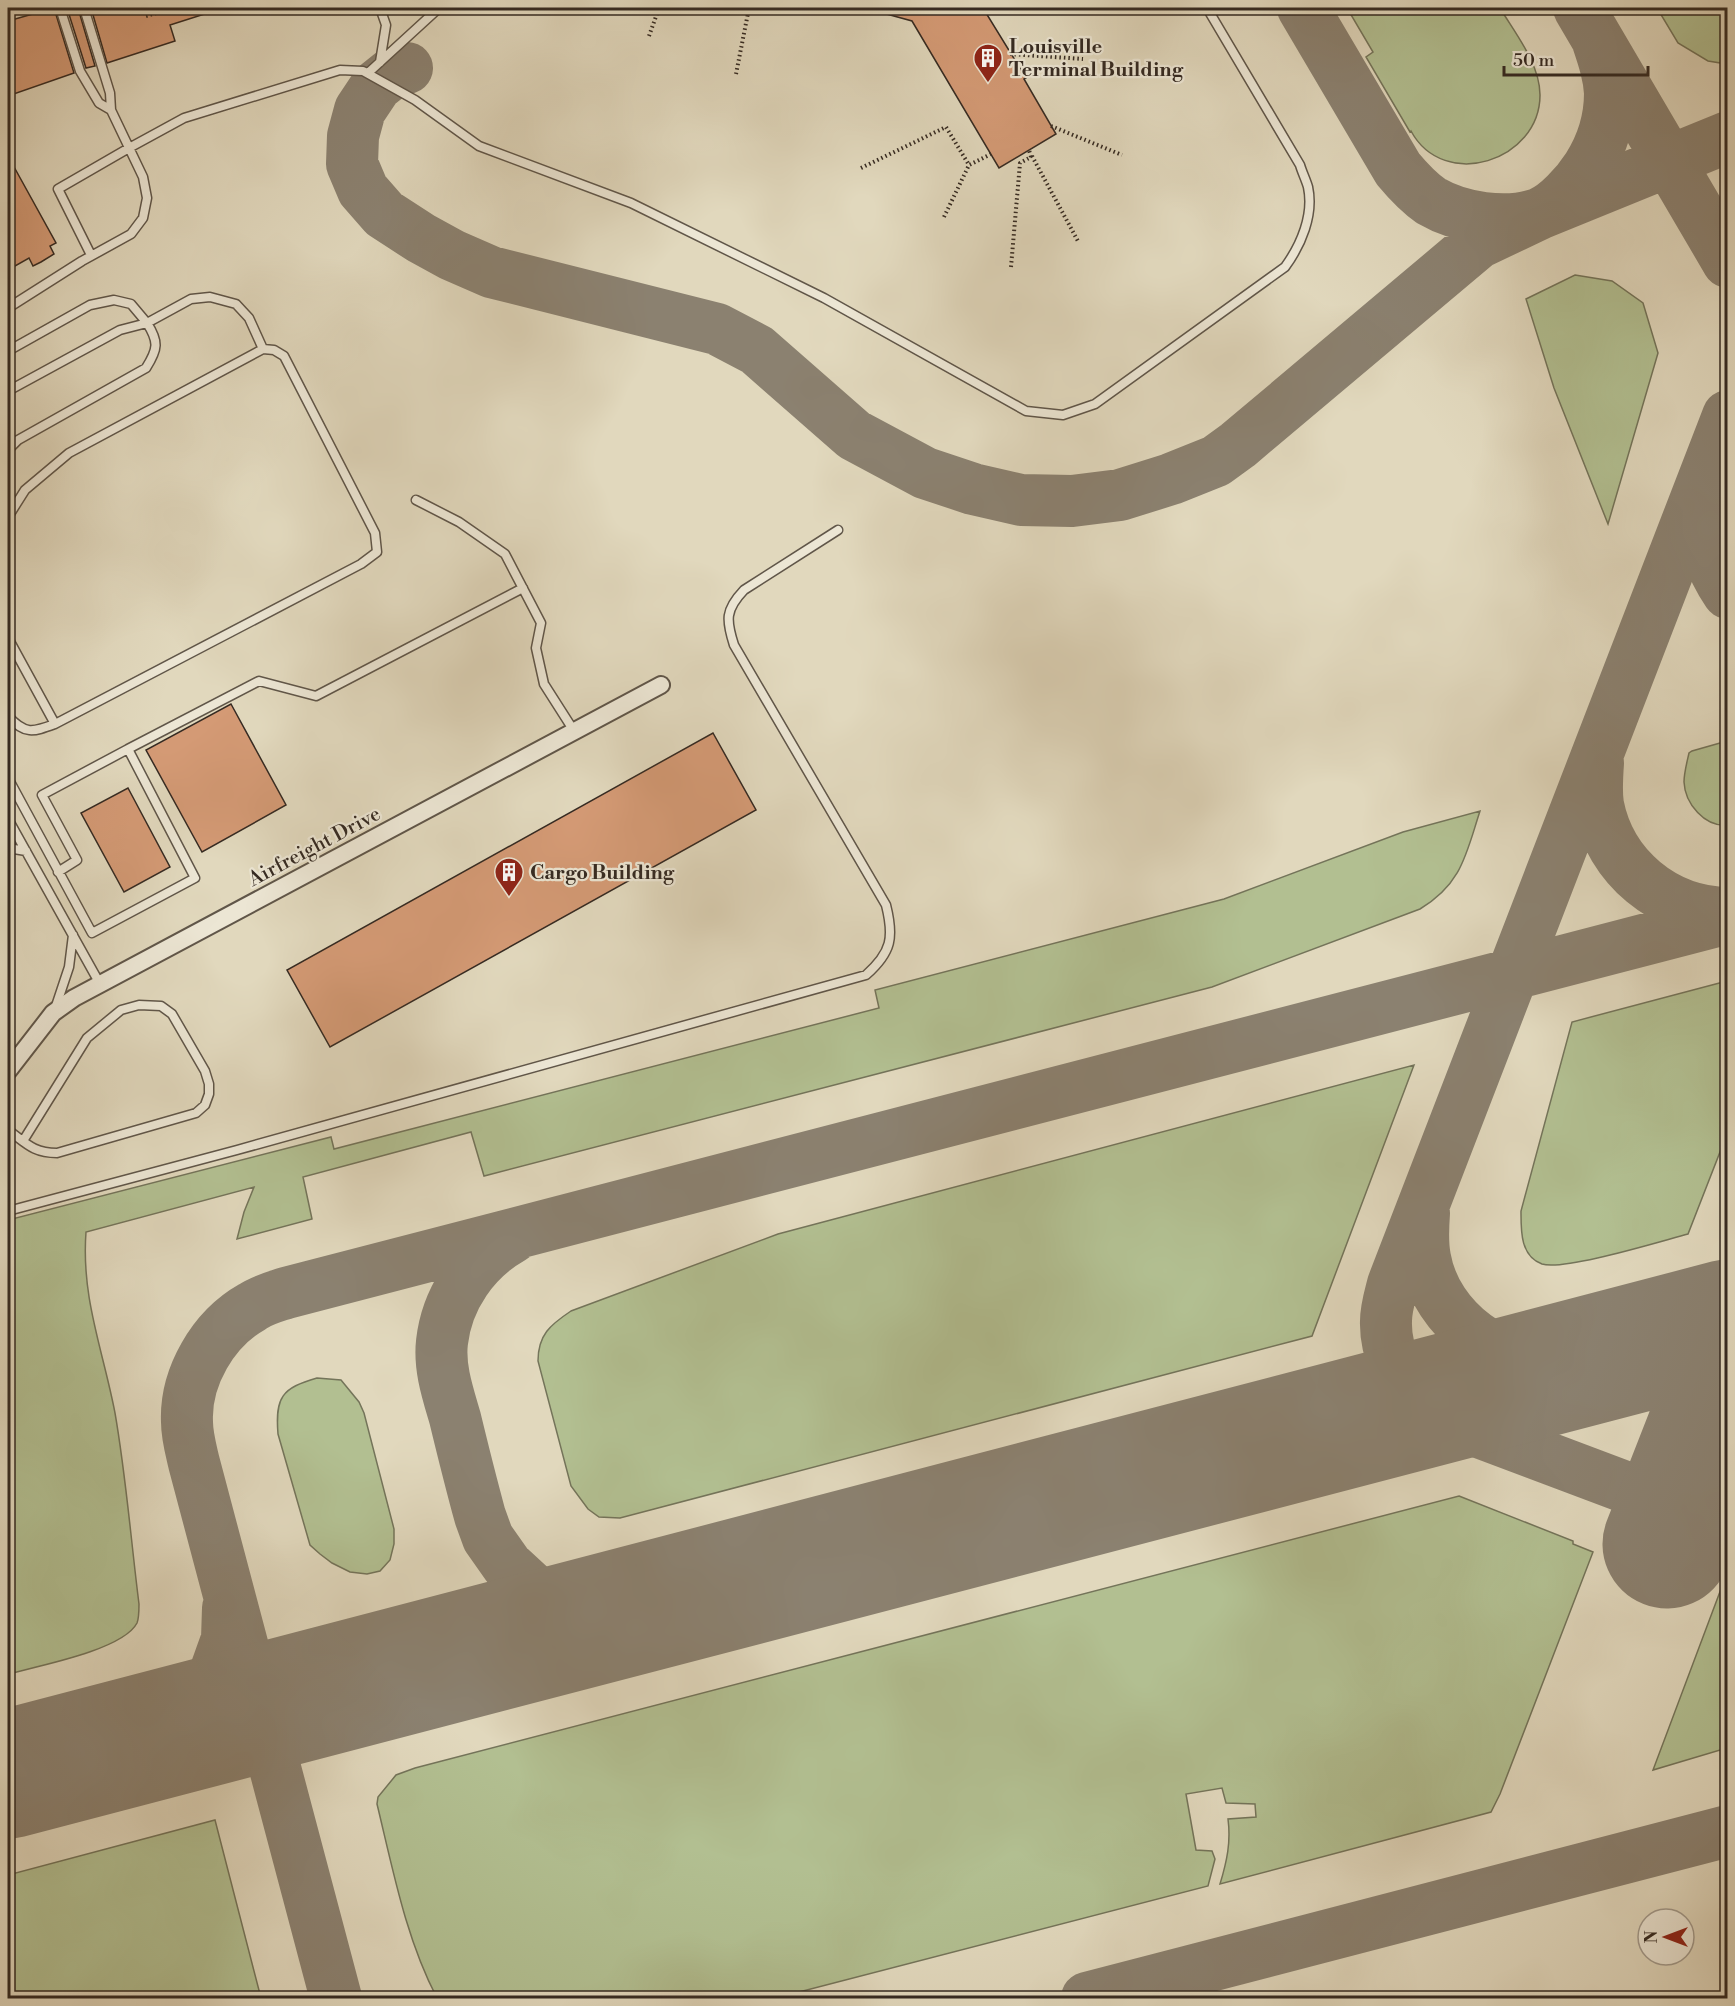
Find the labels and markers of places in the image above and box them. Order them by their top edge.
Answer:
place label: Louisville Terminal Building [1009,35,1184,83]
building icon: Louisville Terminal Building [972,42,1004,84]
building icon: Cargo Building [493,856,525,898]
place label: Cargo Building [530,861,675,886]

